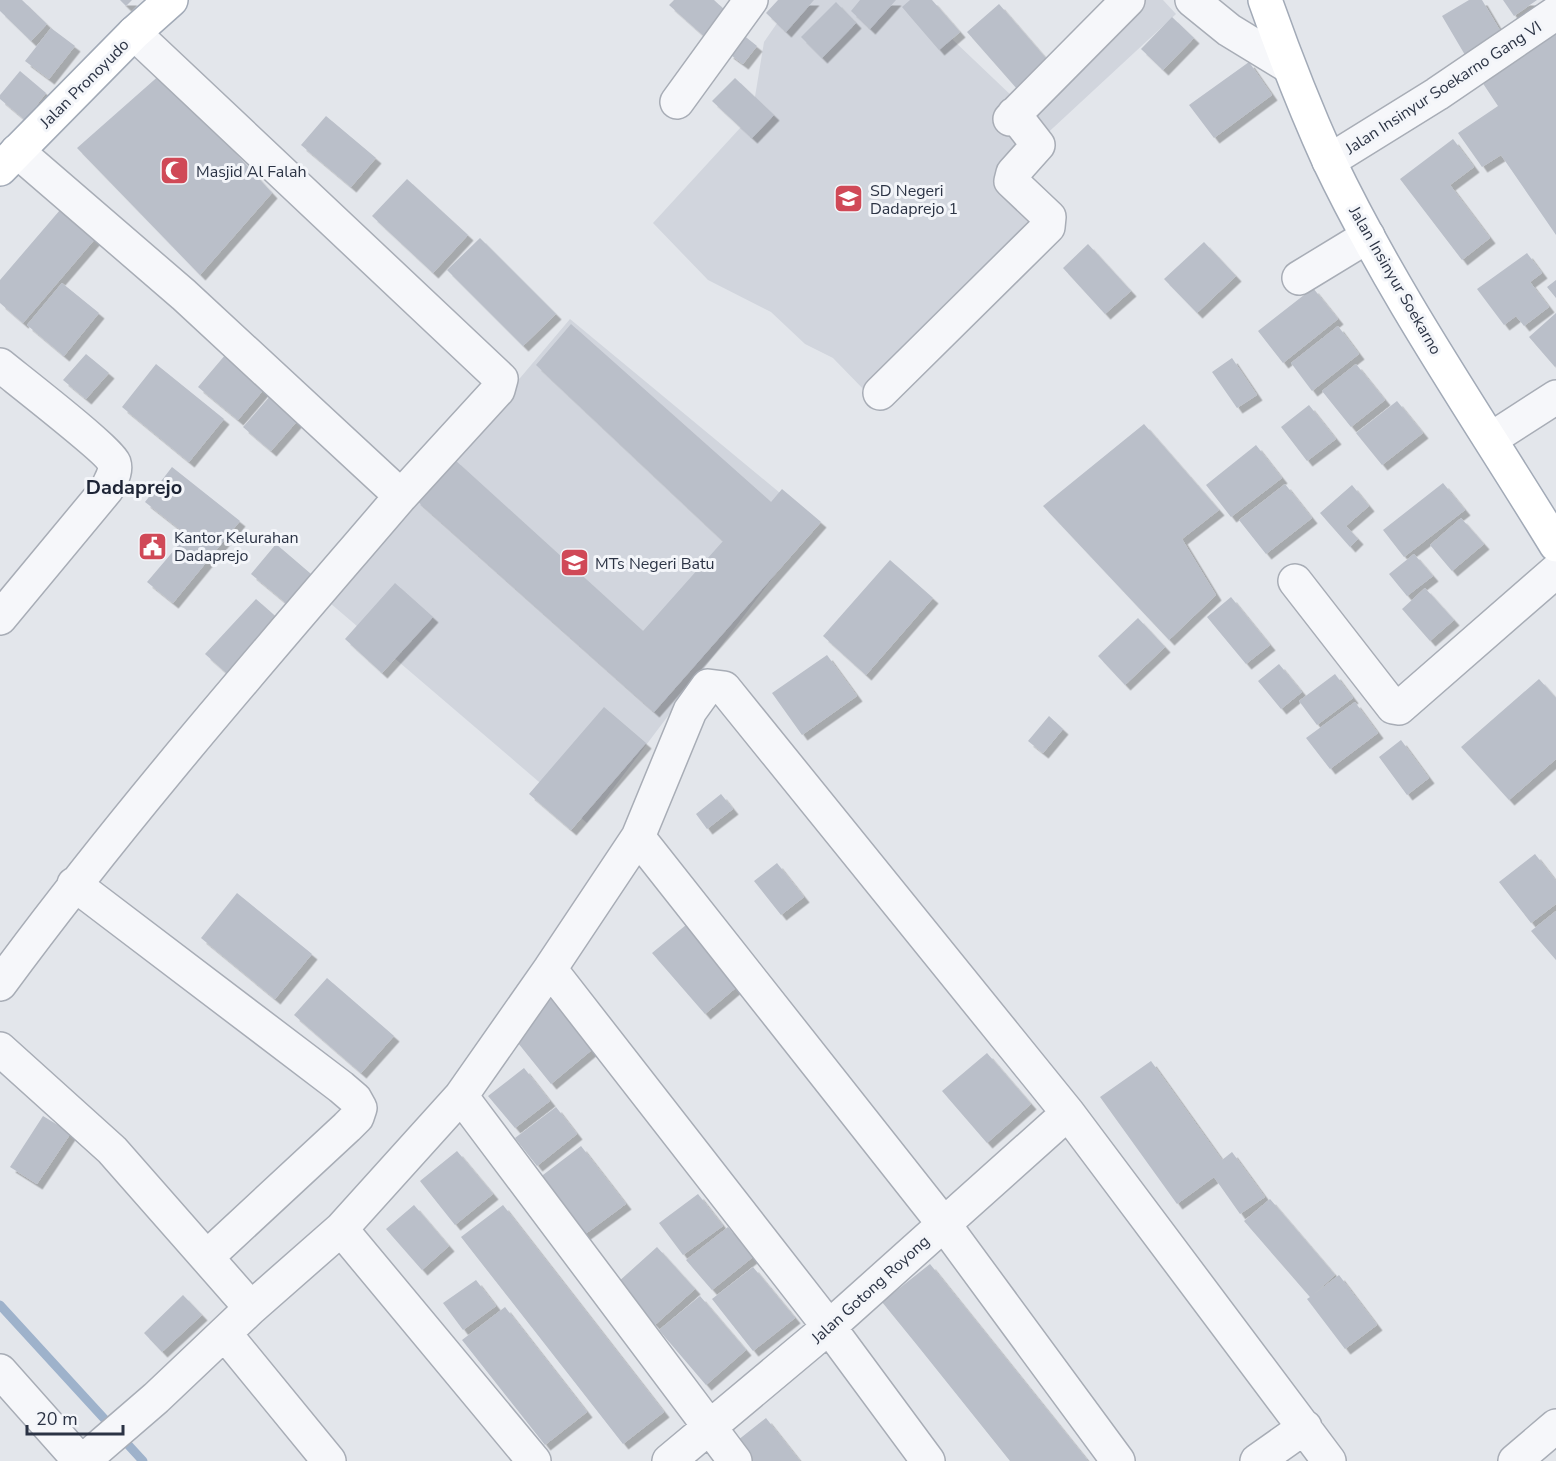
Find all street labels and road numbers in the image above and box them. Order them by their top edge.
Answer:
street label: Jalan Insinyur Soekarno Gang VI [1340,16,1546,160]
street label: Jalan Pronoyudo [35,34,134,134]
street label: Jalan Insinyur Soekarno [1343,201,1447,359]
street label: Jalan Gotong Royong [806,1231,935,1350]

